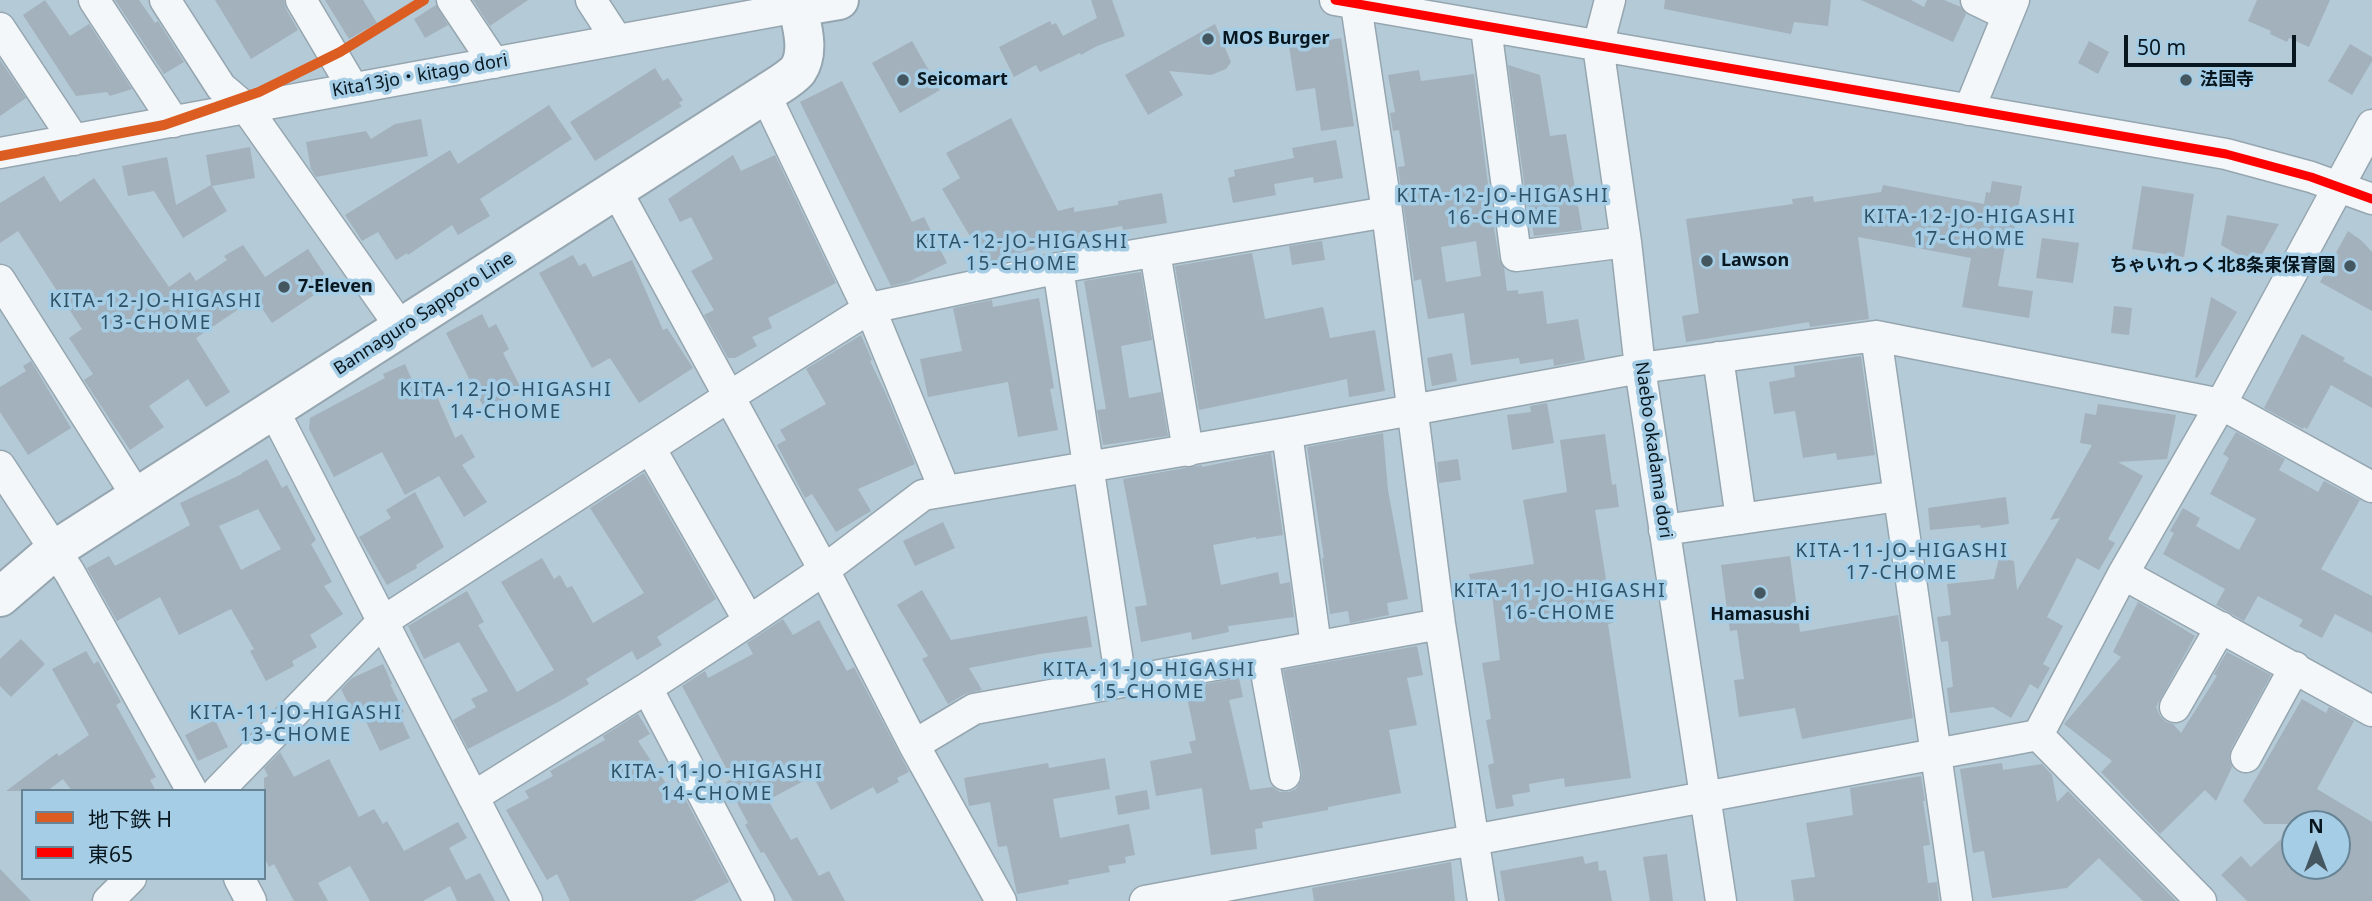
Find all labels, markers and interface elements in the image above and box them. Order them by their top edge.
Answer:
scale bar [2127,21,2298,65]
place label: MOS Burger [1222,28,1330,50]
marker: MOS Burger [1200,31,1216,47]
text: 50 m [2137,33,2186,61]
street label: Kita13jo・kitago dori [330,50,510,102]
place label: Seicomart [917,69,1008,91]
place label: 法国寺 [2200,69,2254,91]
marker: Seicomart [895,72,911,88]
marker: 法国寺 [2178,72,2194,88]
district label: KITA-12-JO-HIGASHI 16-CHOME [1399,186,1607,230]
district label: KITA-12-JO-HIGASHI 17-CHOME [1866,207,2074,251]
district label: KITA-12-JO-HIGASHI 15-CHOME [918,232,1126,276]
street label: Bannaguro Sapporo Line [330,248,518,380]
place label: Lawson [1721,250,1789,272]
marker: Lawson [1699,253,1715,269]
place label: ちゃいれっく北8条東保育園 [2110,255,2336,277]
marker: ちゃいれっく北8条東保育園 [2342,258,2358,274]
place label: 7-Eleven [298,276,373,298]
marker: 7-Eleven [276,279,292,295]
district label: KITA-12-JO-HIGASHI 13-CHOME [52,291,260,335]
street label: Naebo okadama dori [1630,360,1676,540]
district label: KITA-12-JO-HIGASHI 14-CHOME [402,380,610,424]
district label: KITA-11-JO-HIGASHI 17-CHOME [1798,541,2006,585]
district label: KITA-11-JO-HIGASHI 16-CHOME [1456,581,1664,625]
marker: Hamasushi [1752,585,1768,601]
place label: Hamasushi [1710,604,1810,626]
district label: KITA-11-JO-HIGASHI 15-CHOME [1045,660,1253,704]
district label: KITA-11-JO-HIGASHI 13-CHOME [192,703,400,747]
district label: KITA-11-JO-HIGASHI 14-CHOME [613,762,821,806]
legend [21,789,266,880]
text: 地下鉄 H [88,805,172,833]
north arrow [2281,810,2351,880]
text: N [2308,813,2324,839]
text: 東65 [88,840,133,868]

